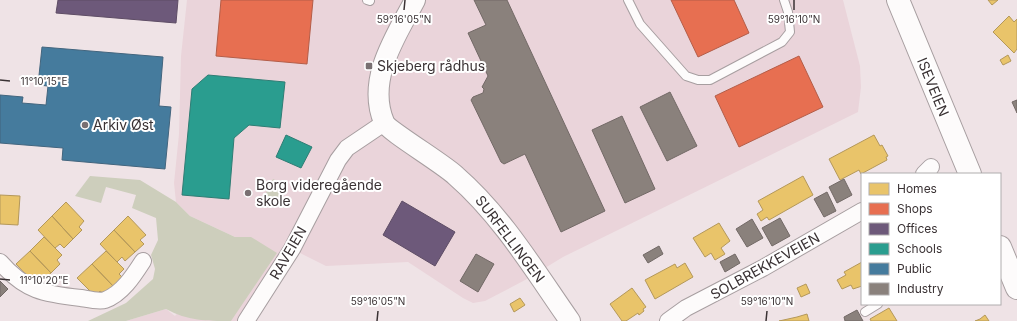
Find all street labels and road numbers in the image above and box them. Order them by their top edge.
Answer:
street label: ISEVEIEN [914,55,953,119]
street label: SURFELLINGEN [472,192,549,286]
street label: RAVEIEN [266,223,310,282]
street label: SOLBREKKEVEIEN [707,229,822,303]

